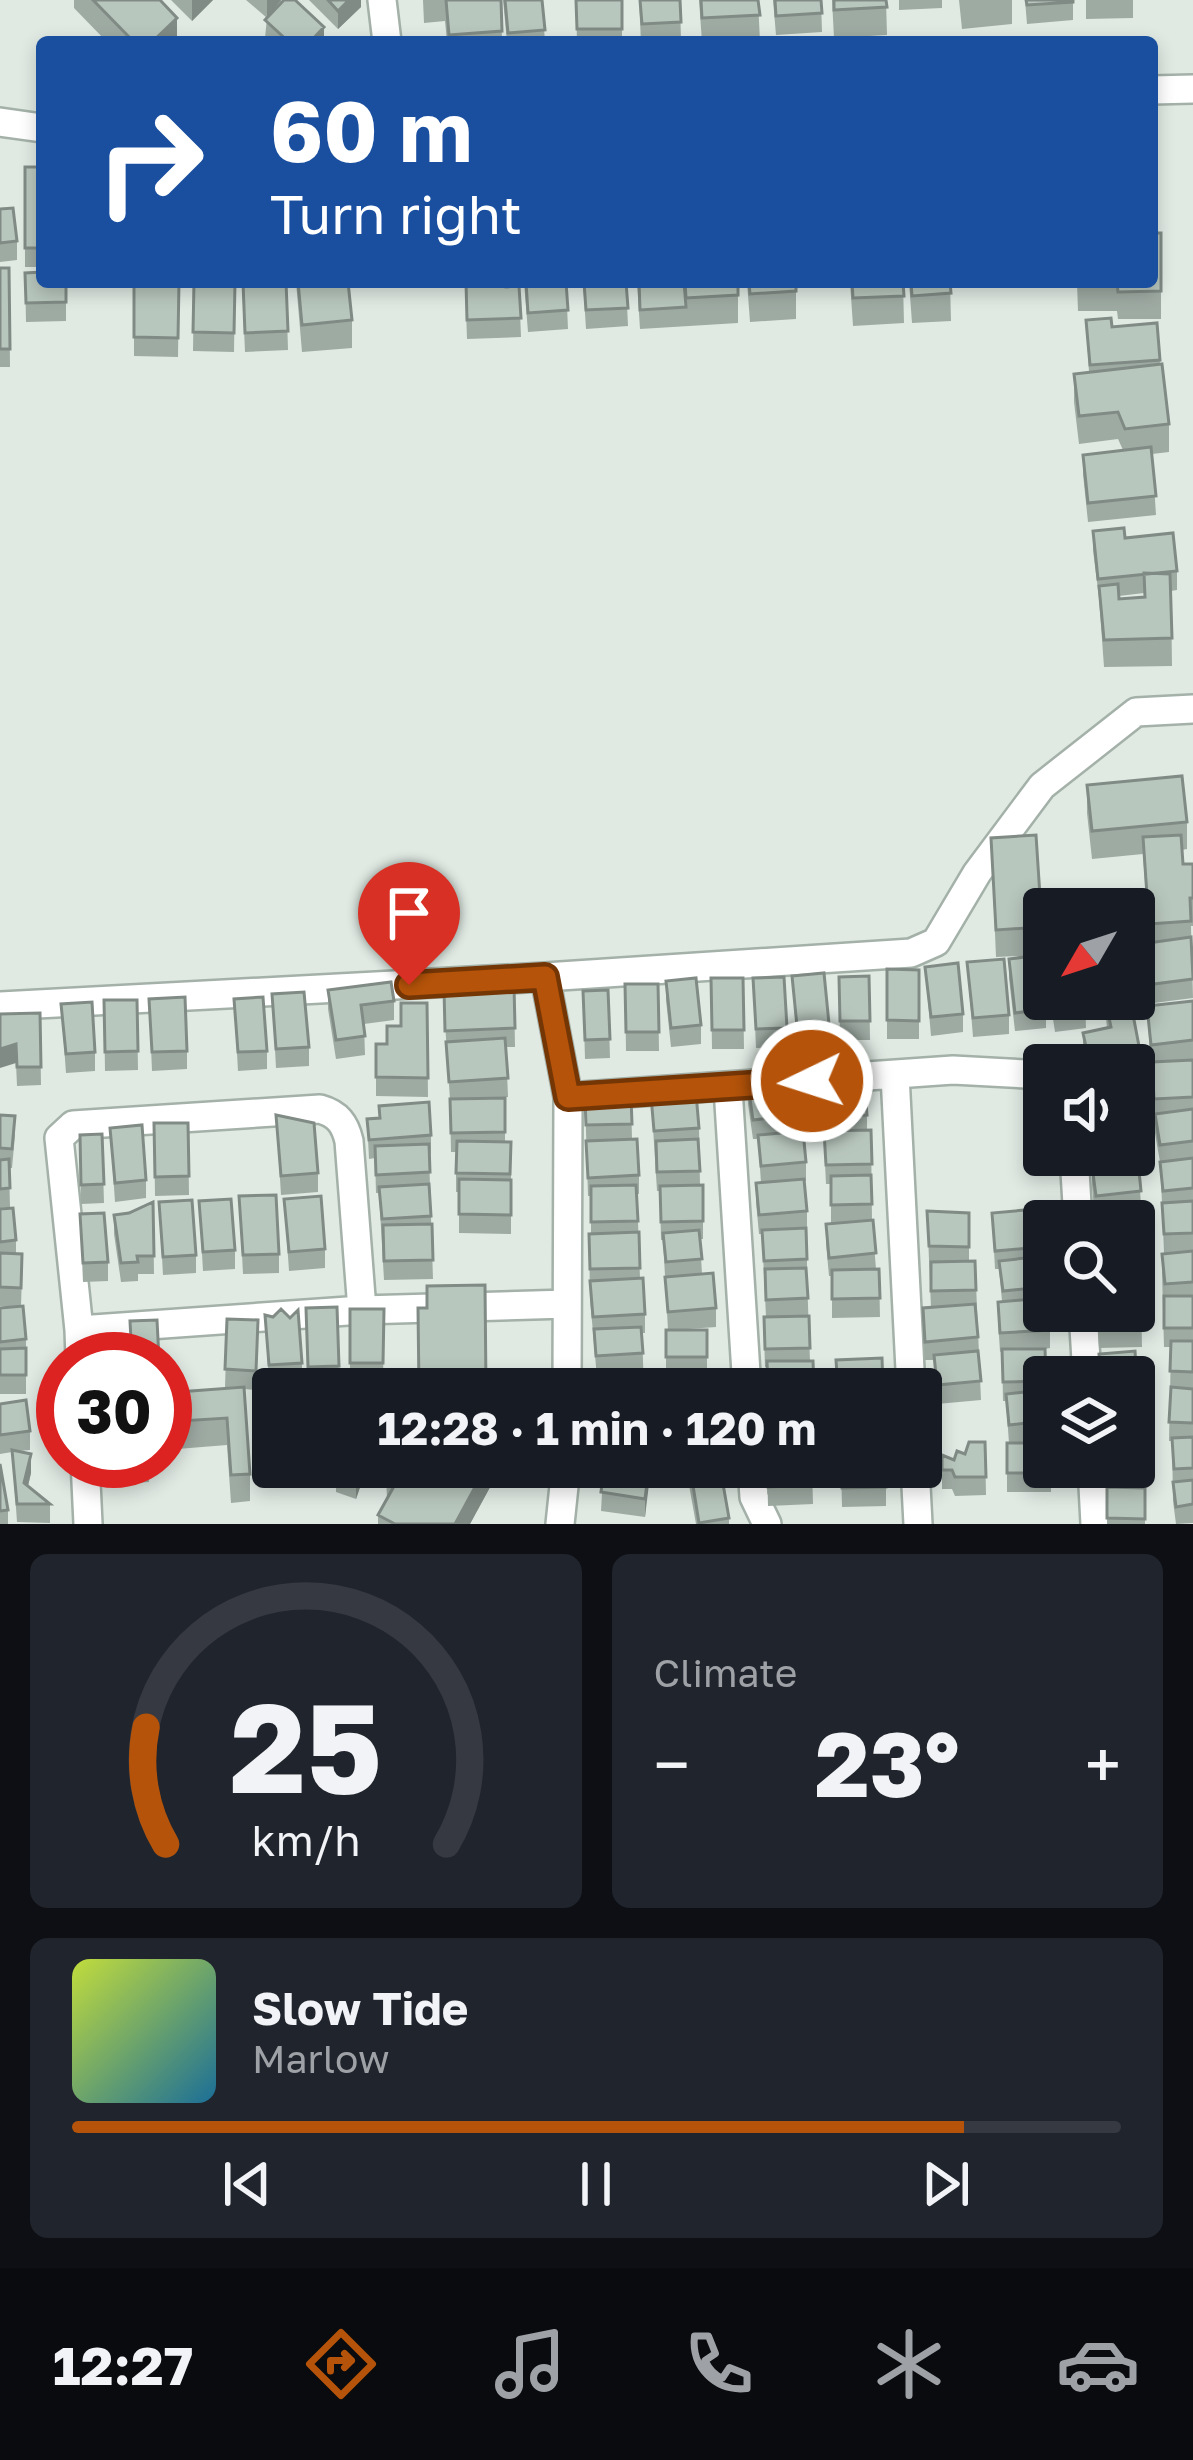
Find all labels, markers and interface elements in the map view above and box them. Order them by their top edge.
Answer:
text: 60 m [270,80,472,180]
icon: right [72,84,228,240]
text: Turn right [270,181,522,246]
pin [358,862,460,985]
icon: arrive [376,880,442,946]
north arrow [1023,888,1155,1020]
map controls [1023,888,1155,1488]
position arrow [749,1018,875,1144]
button: sound [1023,1044,1155,1176]
button: search [1023,1200,1155,1332]
speed limit sign: 30 [36,1332,192,1488]
button: layers [1023,1356,1155,1488]
text: 12:28 · 1 min · 120 m [378,1401,816,1455]
text: Climate [654,1649,797,1696]
text: 25 [230,1671,382,1820]
text: 23° [815,1709,960,1817]
text: − [654,1724,690,1804]
text: + [1085,1724,1121,1804]
text: km/h [251,1814,360,1865]
text: Slow Tide [252,1981,468,2035]
text: Marlow [252,2035,389,2082]
icon: previous [214,2151,280,2217]
icon: pause [563,2151,629,2217]
icon: next [913,2151,979,2217]
icon: directions [299,2322,383,2406]
icon: music [488,2322,572,2406]
icon: phone [677,2322,761,2406]
icon: climate [867,2322,951,2406]
icon: car [1056,2322,1140,2406]
text: 12:27 [53,2332,193,2397]

